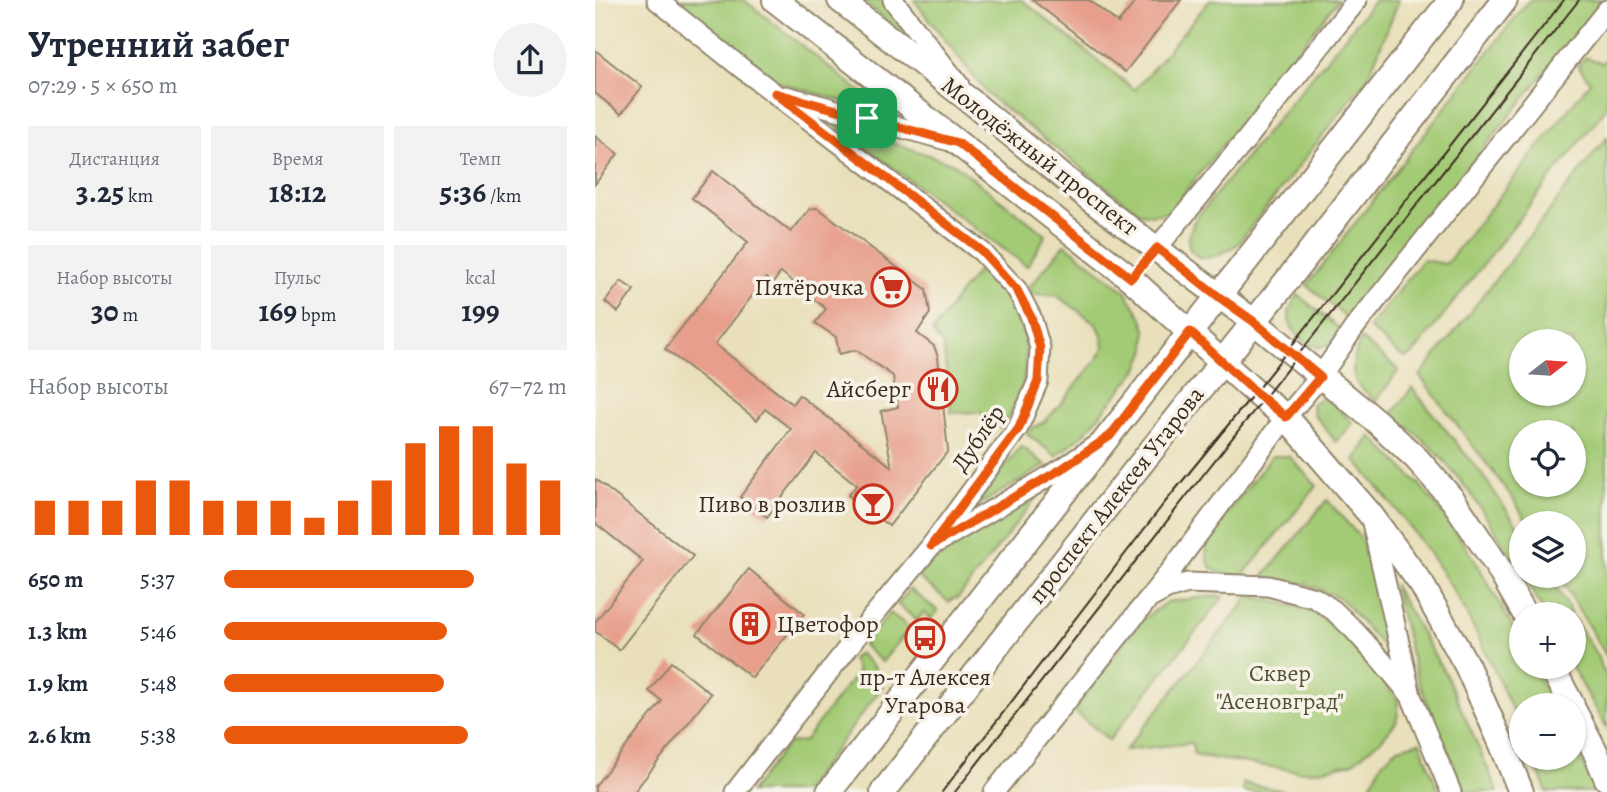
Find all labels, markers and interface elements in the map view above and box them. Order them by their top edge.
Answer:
text: Утренний забег [28,18,289,70]
button: share [493,23,567,97]
street label: Молодёжный проспект [935,69,1145,243]
text: 07:29 · 5 × 650 m [28,70,178,101]
pin [837,88,897,148]
icon: arrive [848,99,886,137]
text: Дистанция [69,146,160,172]
text: Время [272,146,323,172]
text: Темп [460,146,501,172]
text: 3.25 [76,172,124,212]
text: 18:12 [269,172,326,212]
text: 5:36 [439,172,486,212]
text: km [124,183,153,209]
text: /km [486,183,522,209]
text: Набор высоты [56,265,173,291]
text: Пульс [274,265,321,291]
text: kcal [465,265,496,291]
supermarket icon: Пятёрочка [870,266,912,308]
place label: Пятёрочка [754,271,864,303]
text: 30 [91,291,119,331]
text: 169 [259,291,297,331]
text: 199 [461,291,500,331]
text: m [119,302,138,328]
text: bpm [297,302,336,328]
north arrow [1509,329,1585,406]
map controls [1509,329,1586,770]
restaurant icon: Айсберг [917,368,959,410]
text: Набор высоты [28,371,169,402]
text: 67–72 m [488,371,567,402]
place label: Айсберг [826,373,911,405]
street label: проспект Алексея Угарова [1021,379,1211,611]
street label: Дублёр [944,398,1012,478]
button: locate [1509,420,1586,497]
bar icon: Пиво в розлив [852,483,894,525]
place label: Пиво в розлив [698,488,846,520]
button: layers [1509,511,1586,588]
text: 650 m [28,564,83,595]
text: 5:37 [140,564,175,595]
button: + [1509,602,1586,679]
building icon: Цветофор [729,603,771,645]
place label: Цветофор [777,608,879,640]
text: 1.3 km [28,616,88,647]
text: 5:46 [140,616,176,647]
bus stop icon: пр-т Алексея Угарова [904,617,946,659]
park label: Сквер "Асеновград" [1216,657,1344,717]
place label: пр-т Алексея Угарова [859,661,991,721]
text: 1.9 km [28,668,88,699]
text: 5:48 [140,668,177,699]
button: − [1509,693,1586,770]
text: 2.6 km [28,720,91,751]
text: 5:38 [140,720,176,751]

